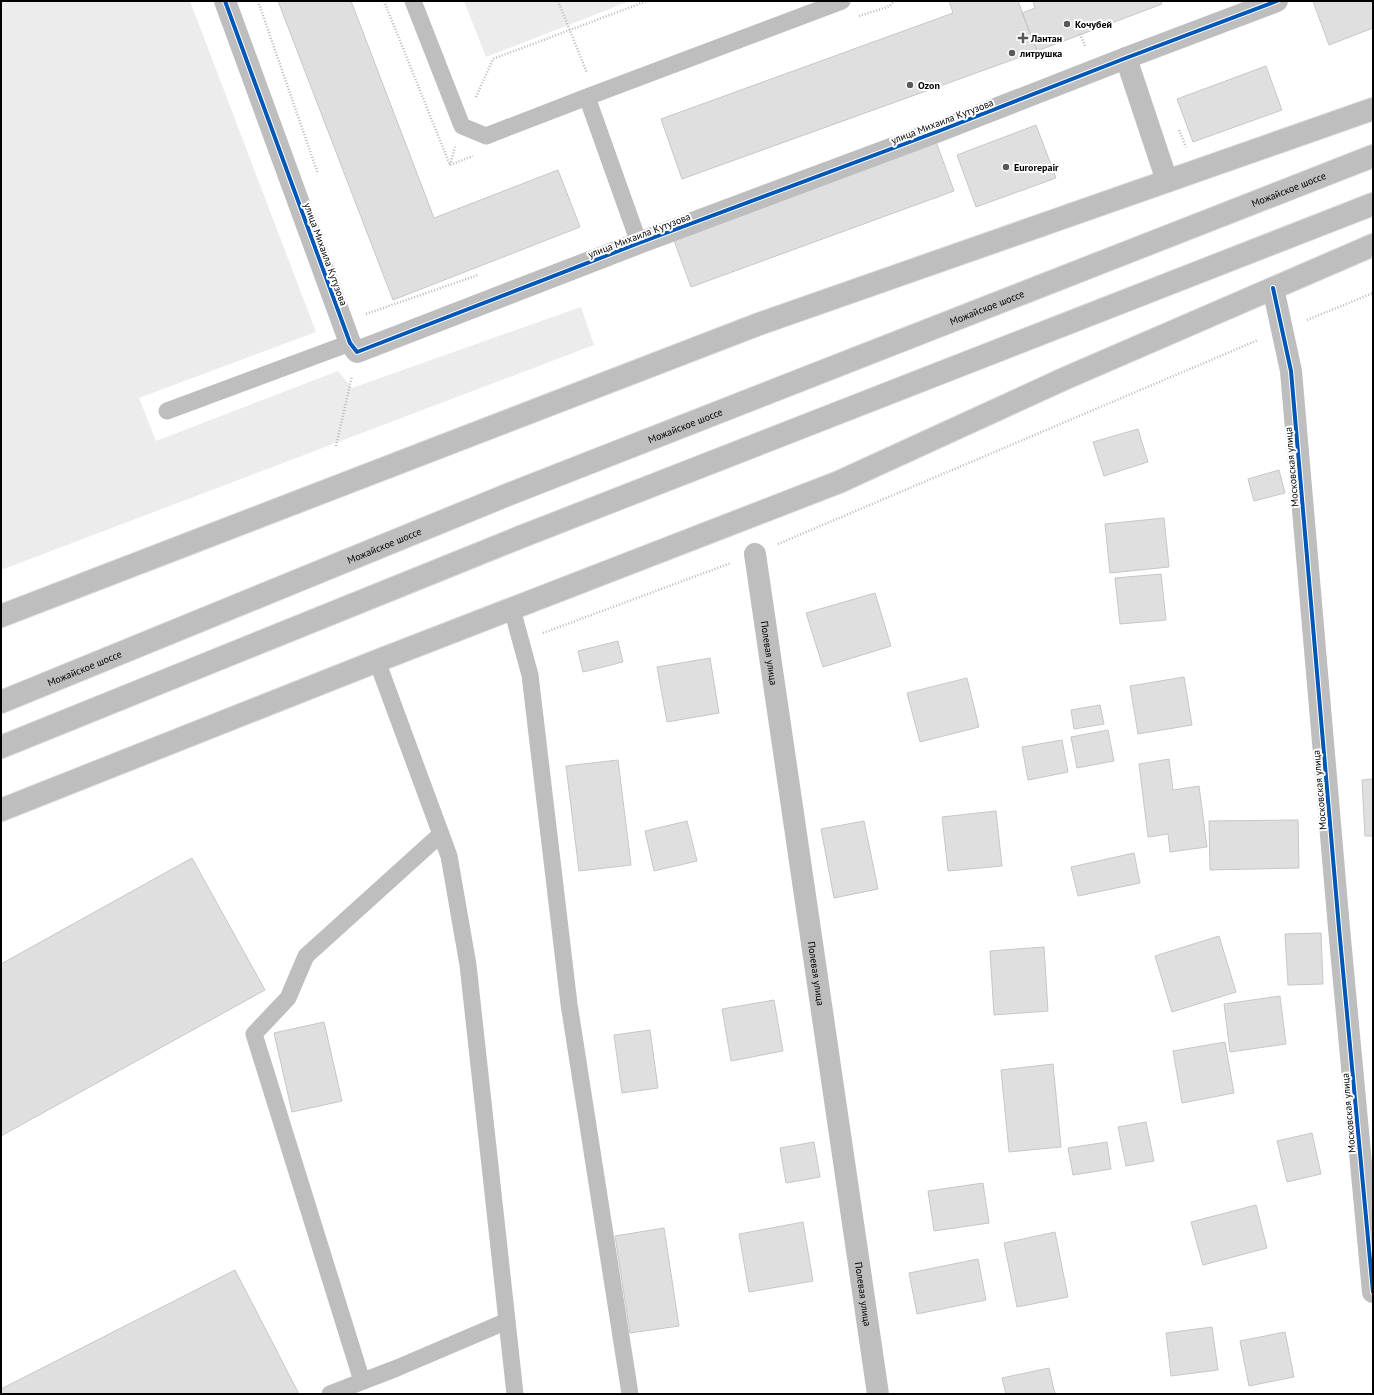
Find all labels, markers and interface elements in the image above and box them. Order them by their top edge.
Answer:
place label: Кочубей [1075,18,1112,31]
marker: Кочубей [1062,19,1072,29]
place label: Лантан [1030,32,1062,45]
marker: Лантан [1018,33,1028,43]
place label: литрушка [1019,47,1062,60]
marker: литрушка [1007,48,1017,58]
place label: Ozon [918,79,940,92]
marker: Ozon [905,80,915,90]
street label: улица Михаила Кутузова [889,96,995,147]
place label: Eurorepair [1014,161,1059,174]
marker: Eurorepair [1001,162,1011,172]
street label: Можайское шоссе [1250,169,1328,210]
street label: улица Михаила Кутузова [301,201,350,308]
street label: улица Михаила Кутузова [586,210,692,261]
street label: Можайское шоссе [948,287,1026,328]
street label: Можайское шоссе [646,405,724,446]
street label: Московская улица [1282,427,1301,507]
street label: Можайское шоссе [345,525,423,567]
street label: Полевая улица [758,620,780,686]
street label: Можайское шоссе [45,647,124,689]
street label: Московская улица [1310,750,1329,830]
street label: Полевая улица [805,941,827,1007]
street label: Московская улица [1339,1073,1358,1153]
street label: Полевая улица [852,1261,874,1327]

